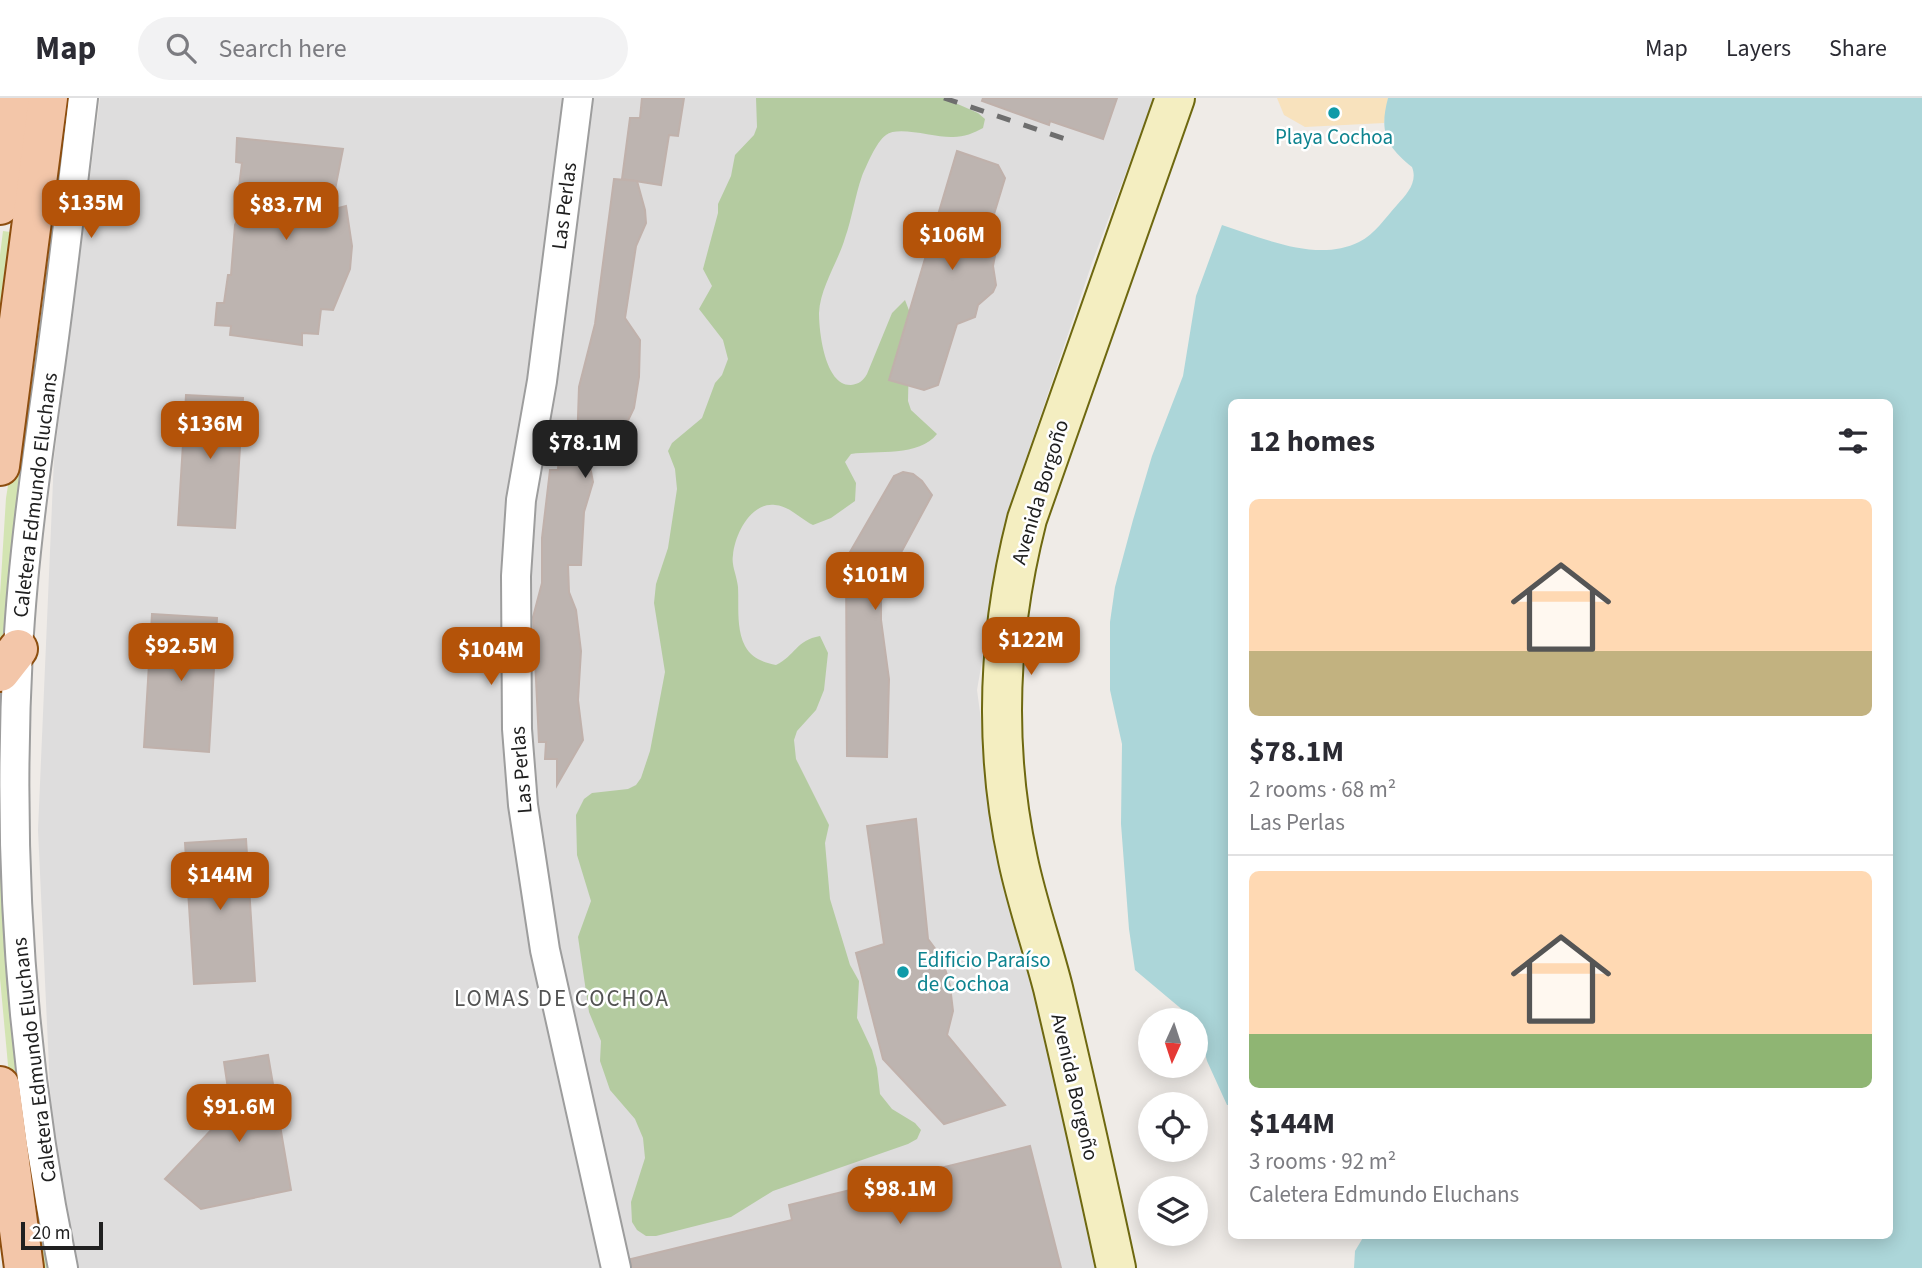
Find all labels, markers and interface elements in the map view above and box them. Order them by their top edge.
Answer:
search box [138,17,628,80]
text: Map [35,25,96,72]
icon: search [162,29,200,67]
text: Search here [218,30,347,67]
text: Map [1645,31,1688,66]
text: Layers [1726,31,1791,66]
text: Share [1829,31,1887,66]
marker: Playa Cochoa [1326,105,1342,121]
place label: Playa Cochoa [1275,122,1393,152]
street label: Las Perlas [544,160,584,251]
pin: $135M [42,180,140,240]
pin: $83.7M [229,183,343,242]
text: $135M [58,186,124,219]
text: $83.7M [249,188,323,221]
pin: $106M [903,212,1001,272]
text: $106M [919,218,985,251]
street label: Caletera Edmundo Eluchans [5,371,65,619]
pin: $136M [161,402,259,461]
text: $136M [177,407,243,440]
street label: Avenida Borgoño [1004,416,1076,568]
pin: $78.1M [528,420,642,480]
text: 12 homes [1249,420,1375,463]
icon: filters [1834,422,1872,460]
text: $78.1M [548,426,622,459]
icon: home [1498,544,1624,670]
pin: $101M [826,552,924,612]
text: $101M [842,558,908,591]
pin: $122M [982,618,1080,677]
text: $122M [998,623,1064,656]
pin: $92.5M [124,624,238,683]
pin: $104M [442,628,540,687]
text: $92.5M [144,629,218,662]
text: $104M [458,633,524,666]
street label: Las Perlas [502,725,540,815]
text: $78.1M [1249,730,1344,773]
text: 2 rooms · 68 m² [1249,773,1396,806]
text: Las Perlas [1249,806,1345,839]
pin: $144M [171,852,269,912]
text: $144M [187,858,253,891]
icon: home [1498,916,1624,1042]
street label: Caletera Edmundo Eluchans [4,936,64,1184]
place label: Edificio Paraíso de Cochoa [917,945,1051,999]
marker: Edificio Paraíso de Cochoa [895,964,911,980]
district label: LOMAS DE COCHOA [454,982,670,1015]
north arrow [1138,1008,1208,1078]
map controls [1138,1008,1208,1246]
street label: Avenida Borgoño [1044,1011,1106,1163]
pin: $91.6M [182,1084,296,1144]
text: $91.6M [202,1090,276,1123]
button: locate [1138,1092,1208,1162]
text: $144M [1249,1102,1335,1145]
text: 3 rooms · 92 m² [1249,1145,1396,1178]
pin: $98.1M [843,1166,957,1226]
text: $98.1M [863,1172,937,1205]
button: layers [1138,1176,1208,1246]
text: Caletera Edmundo Eluchans [1249,1178,1519,1211]
scale bar [21,1219,103,1251]
text: 20 m [32,1220,70,1247]

